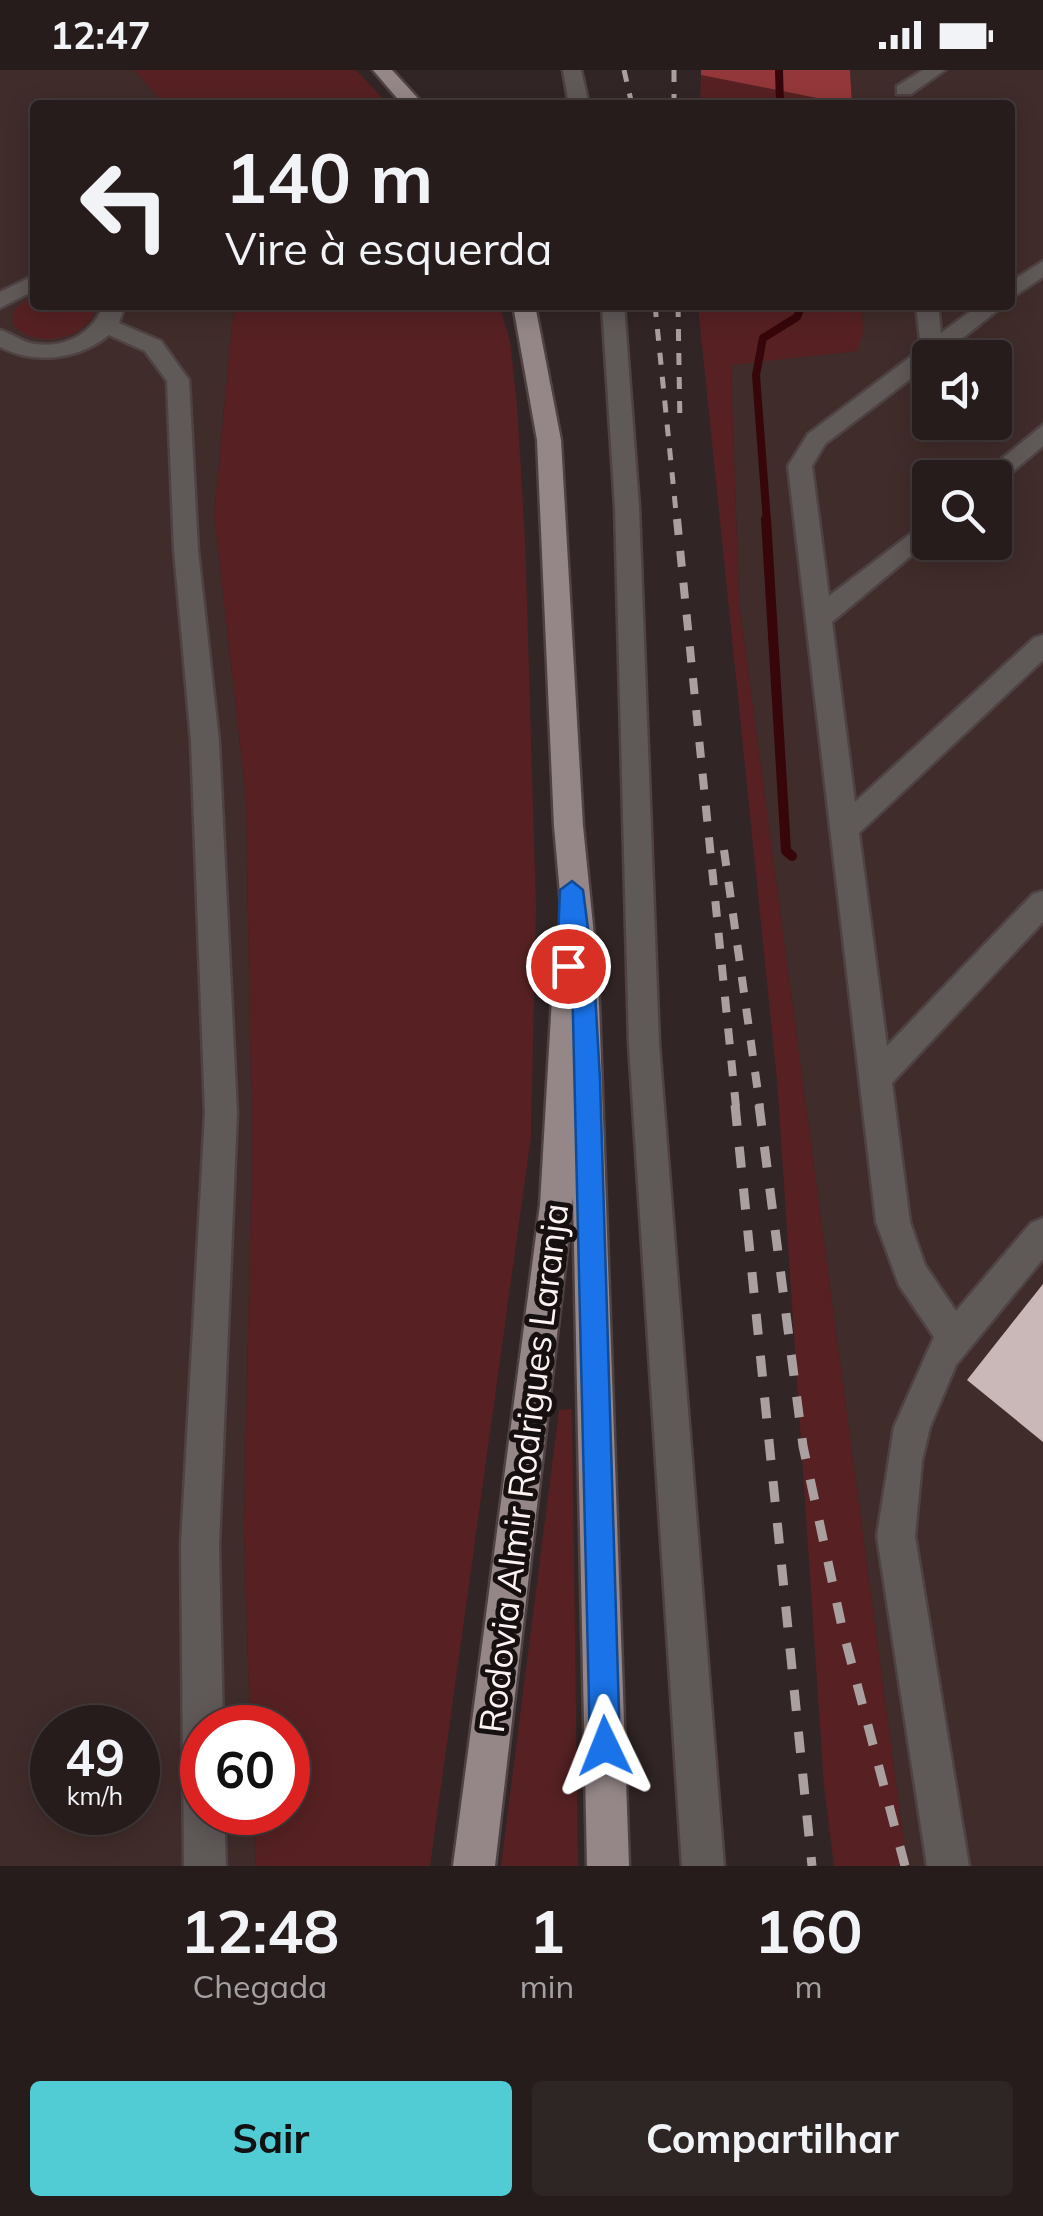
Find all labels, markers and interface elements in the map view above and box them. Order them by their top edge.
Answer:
text: 12:47 [50,11,151,59]
text: 140 m [225,133,433,221]
icon: left [60,140,190,270]
text: Vire à esquerda [225,220,552,276]
map controls [912,340,1012,560]
button: sound [912,340,1012,440]
button: search [912,460,1012,560]
pin [526,924,611,1009]
icon: arrive [541,939,596,994]
street label: Rodovia Almir Rodrigues Laranja [469,1201,577,1735]
position arrow [553,1694,657,1798]
speed limit sign: 60 [180,1705,310,1835]
text: 49 [65,1726,125,1789]
text: km/h [67,1780,123,1811]
text: 12:48 [180,1893,339,1968]
text: 1 [529,1893,565,1968]
text: 160 [755,1893,863,1968]
text: Chegada [192,1966,327,2006]
text: min [520,1966,574,2006]
text: m [795,1966,823,2006]
button: Sair [30,2081,512,2196]
button: Compartilhar [532,2081,1013,2196]

